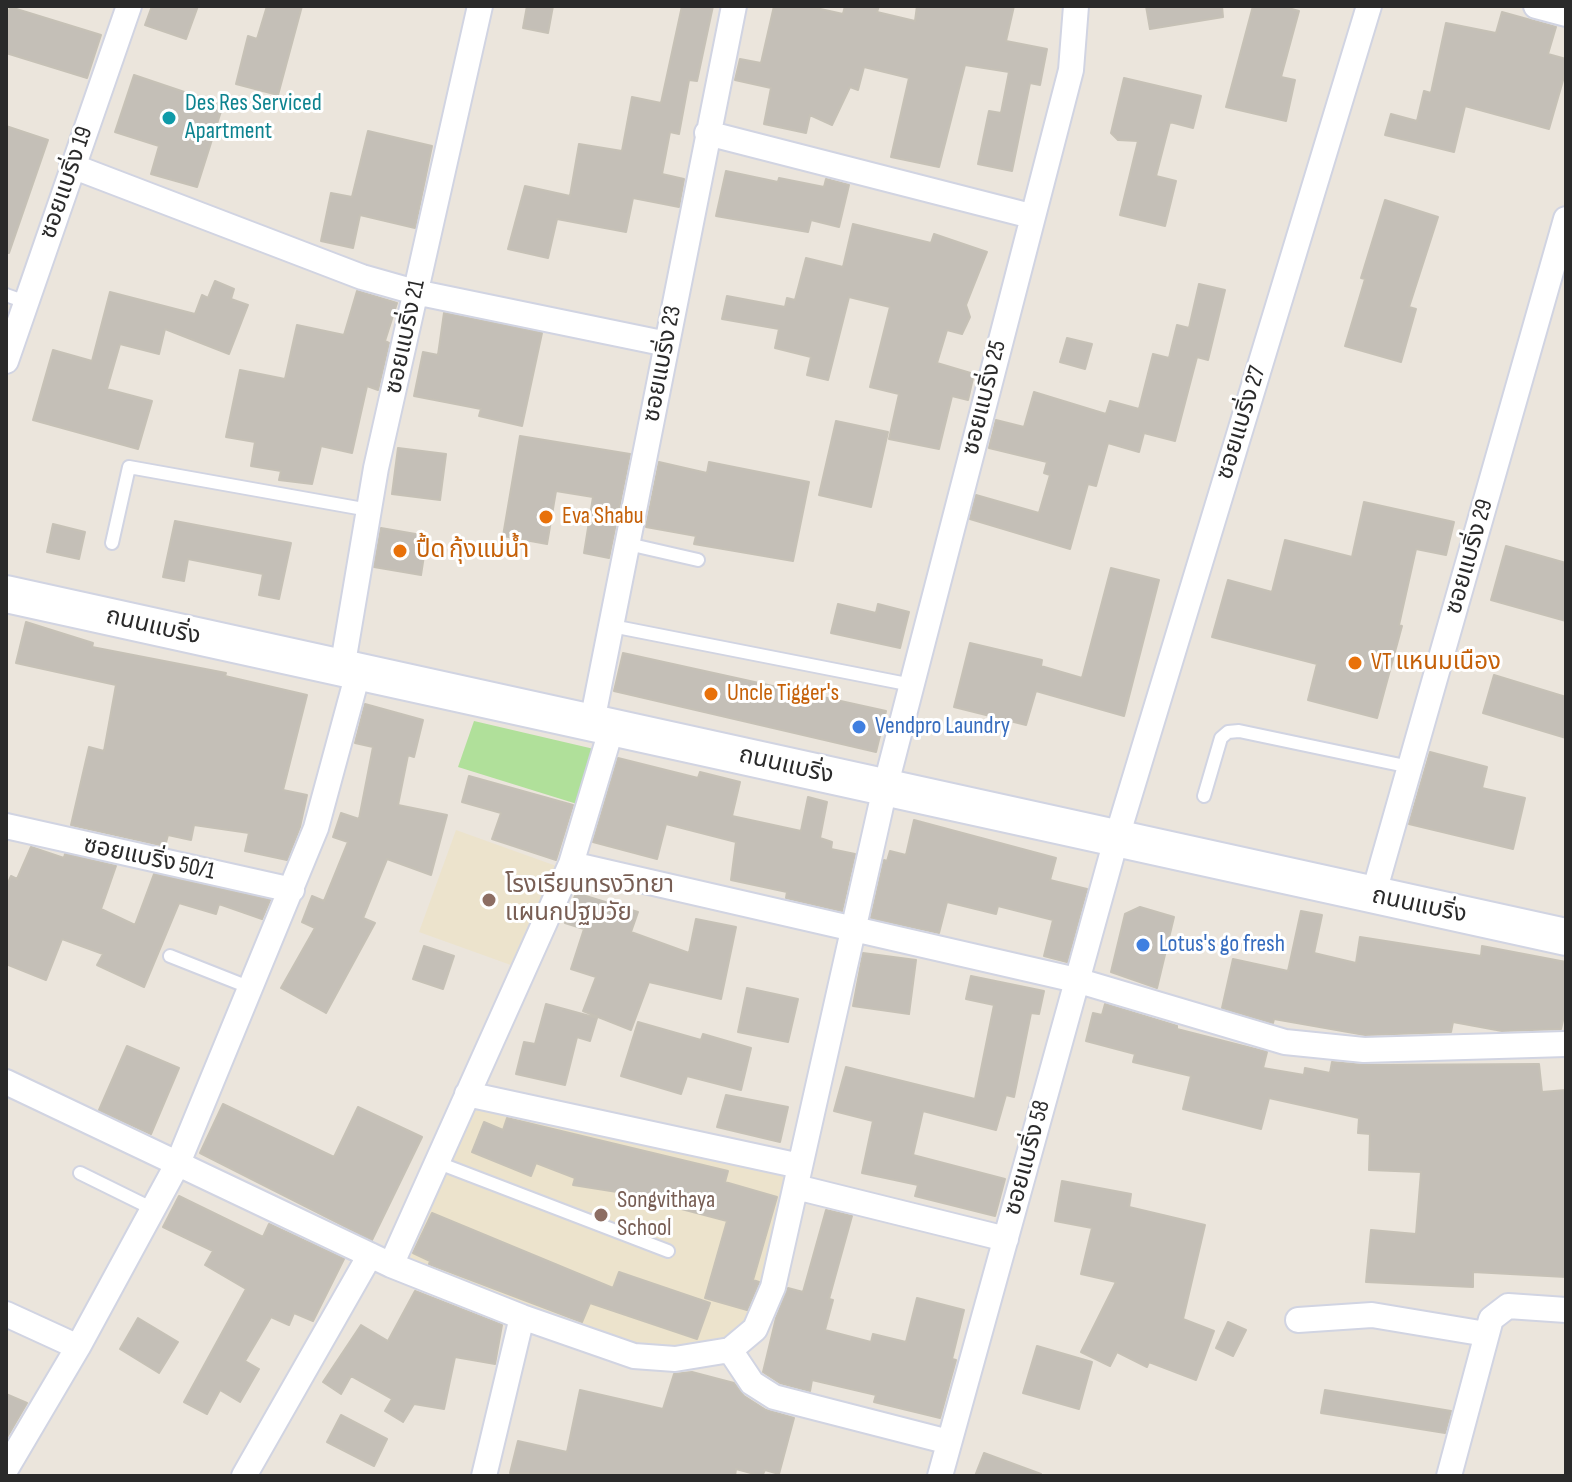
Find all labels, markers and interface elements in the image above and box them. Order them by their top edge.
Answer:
place label: Des Res Serviced Apartment [185,90,322,146]
marker: Des Res Serviced Apartment [160,109,178,127]
street label: ซอยแบริ่ง 19 [34,123,100,243]
street label: ซอยแบริ่ง 21 [380,277,432,397]
street label: ซอยแบริ่ง 23 [638,304,688,424]
street label: ซอยแบริ่ง 25 [957,338,1013,458]
street label: ซอยแบริ่ง 27 [1211,363,1273,483]
street label: ซอยแบริ่ง 29 [1440,496,1500,618]
place label: Eva Shabu [562,503,644,531]
marker: Eva Shabu [537,508,555,526]
place label: ปื้ด กุ้งแม่น้ำ [416,537,529,565]
marker: ปื้ด กุ้งแม่น้ำ [391,542,409,560]
street label: ถนนแบริ่ง [103,602,203,652]
place label: VT แหนมเนือง [1371,649,1501,677]
marker: VT แหนมเนือง [1346,654,1364,672]
place label: Uncle Tigger's [727,680,839,708]
marker: Uncle Tigger's [702,685,720,703]
place label: Vendpro Laundry [875,713,1010,741]
marker: Vendpro Laundry [850,718,868,736]
street label: ถนนแบริ่ง [736,741,836,791]
street label: ซอยแบริ่ง 50/1 [81,831,217,887]
place label: โรงเรียนทรงวิทยา แผนกปฐมวัย [505,872,674,928]
street label: ถนนแบริ่ง [1369,882,1469,930]
marker: โรงเรียนทรงวิทยา แผนกปฐมวัย [480,891,498,909]
place label: Lotus's go fresh [1159,931,1285,959]
marker: Lotus's go fresh [1134,936,1152,954]
street label: ซอยแบริ่ง 58 [999,1097,1057,1219]
place label: Songvithaya School [617,1187,715,1243]
marker: Songvithaya School [592,1206,610,1224]

